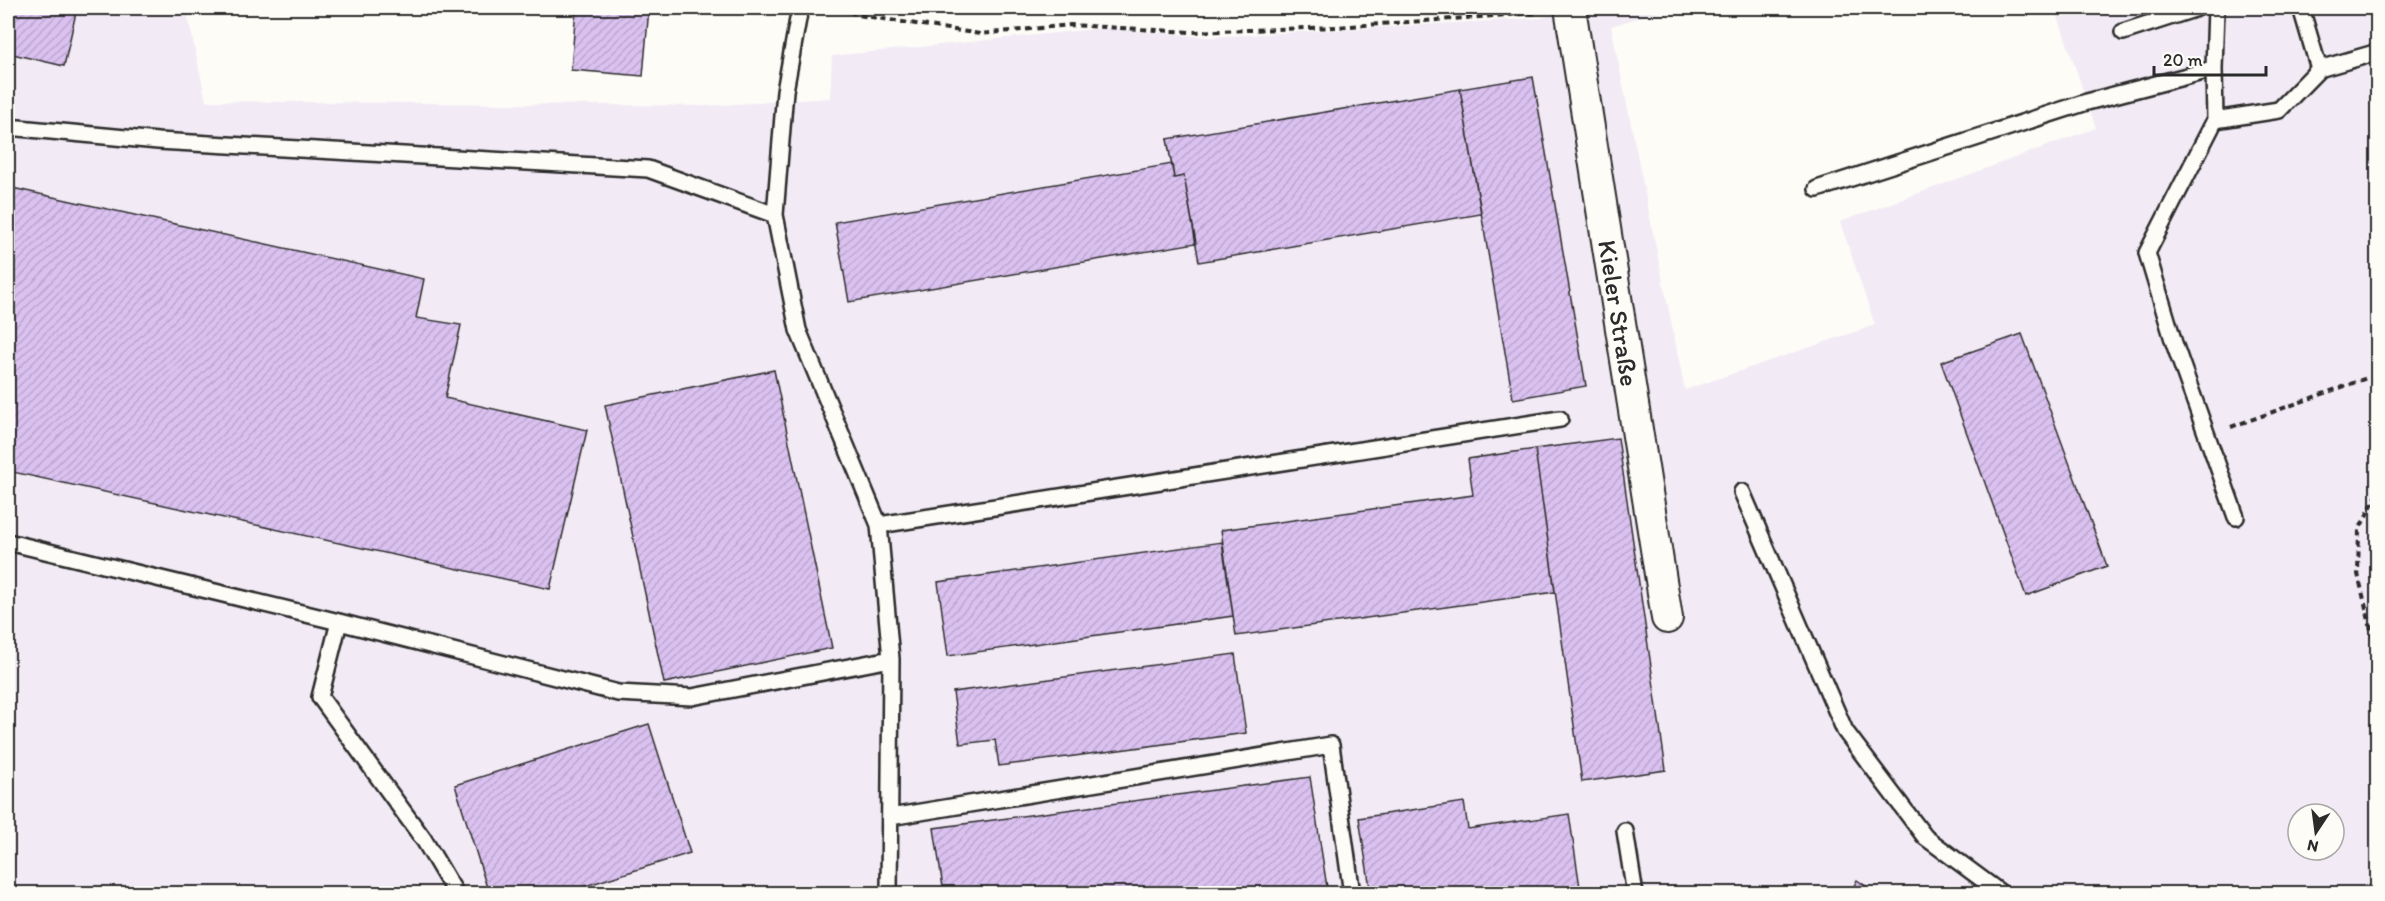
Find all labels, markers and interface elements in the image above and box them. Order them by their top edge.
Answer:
scale bar [2154,39,2266,77]
text: 20 m [2163,49,2203,71]
street label: Kieler Straße [1591,238,1646,389]
north arrow [2286,802,2346,862]
text: N [2305,836,2320,857]

